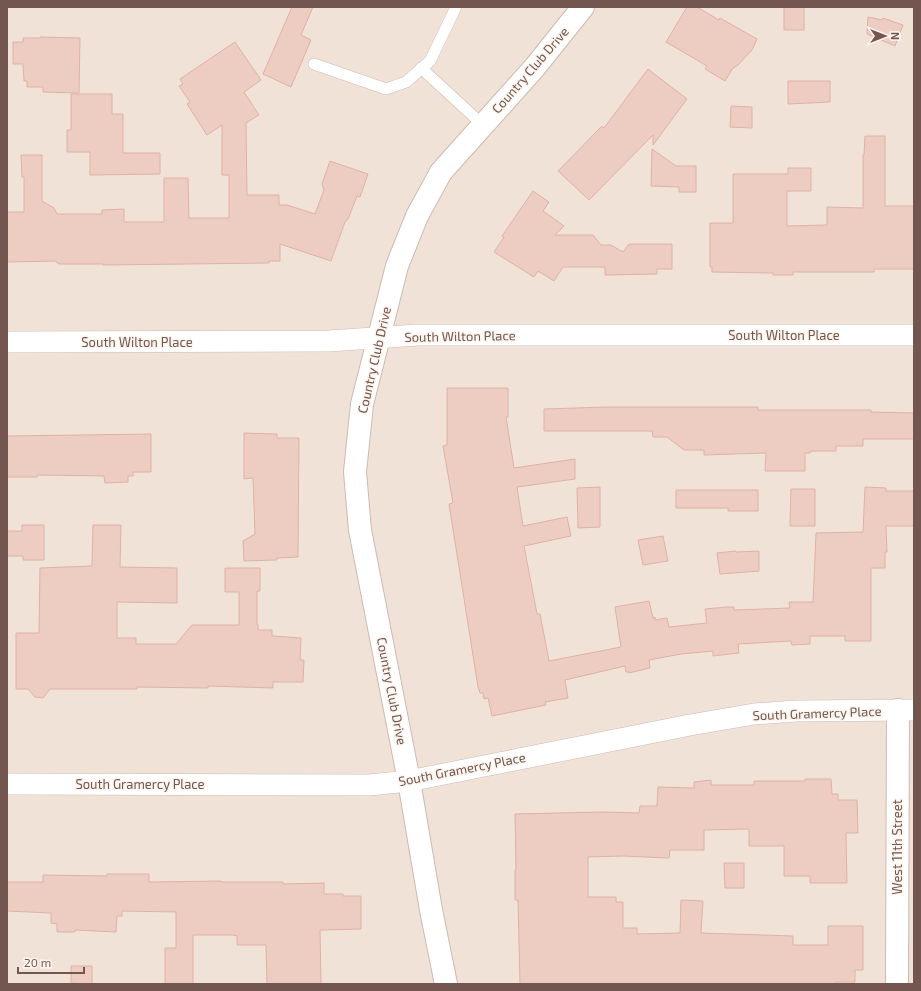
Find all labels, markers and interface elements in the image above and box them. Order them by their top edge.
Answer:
north arrow [865,16,905,56]
street label: Country Club Drive [488,24,572,116]
text: N [889,32,902,40]
street label: Country Club Drive [354,305,394,415]
street label: South Wilton Place [404,327,516,345]
street label: South Wilton Place [728,327,840,343]
street label: South Wilton Place [81,334,193,350]
street label: Country Club Drive [374,636,410,746]
street label: South Gramercy Place [752,703,882,723]
street label: South Gramercy Place [397,749,527,789]
street label: South Gramercy Place [75,776,205,792]
street label: West 11th Street [889,799,905,895]
scale bar [18,949,84,975]
text: 20 m [24,955,51,969]

